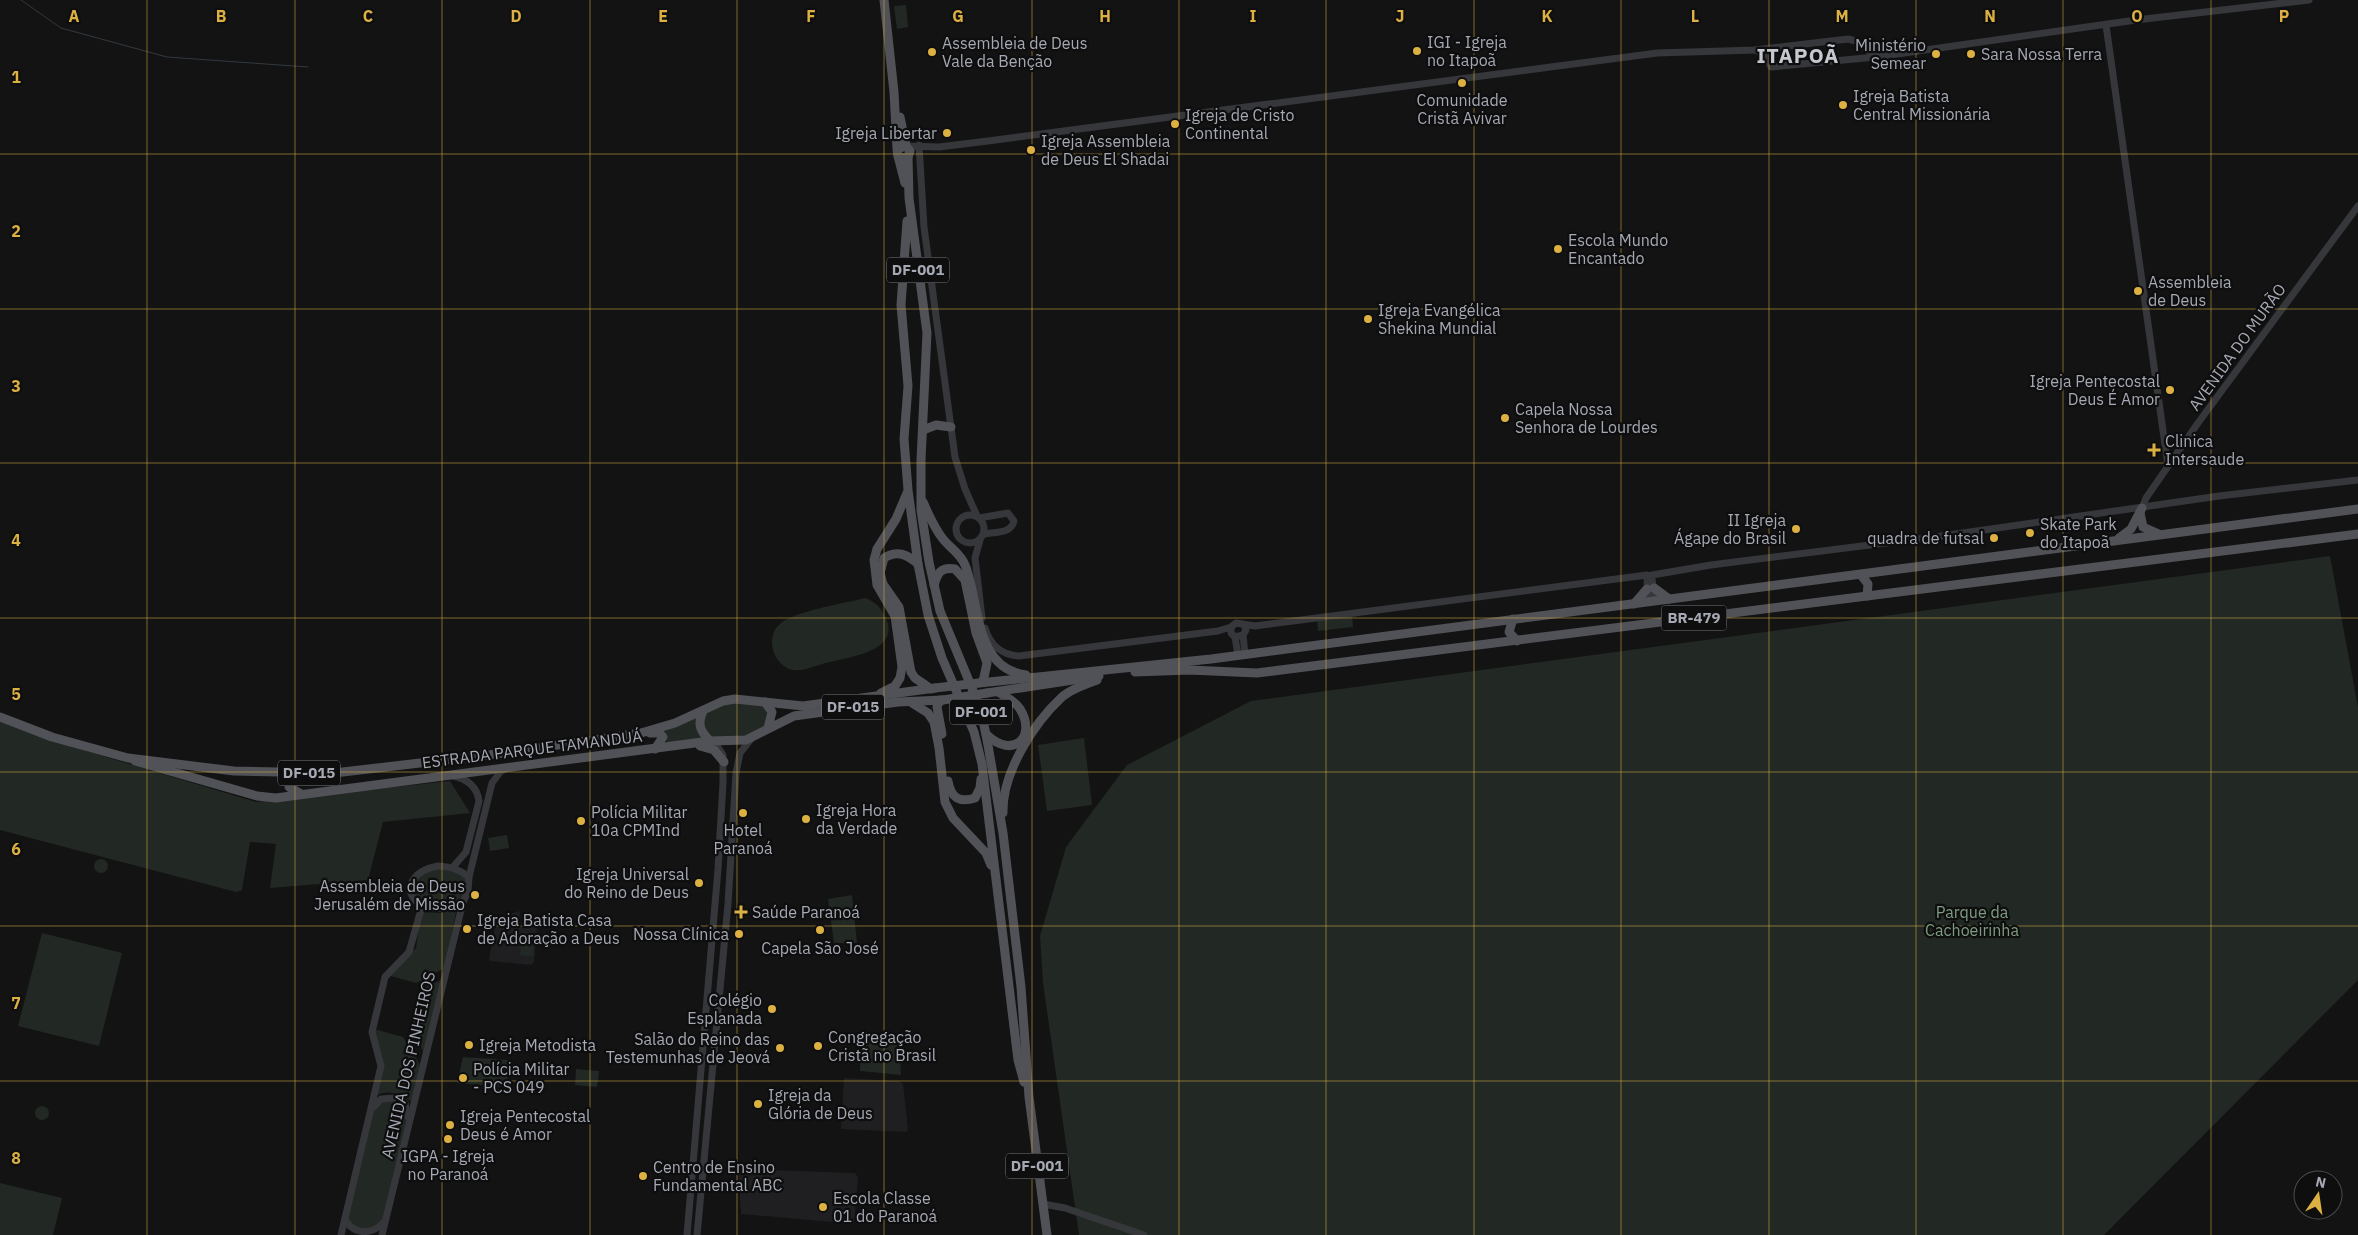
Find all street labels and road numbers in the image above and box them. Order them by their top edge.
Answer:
road number: DF-001 [887,258,949,282]
street label: AVENIDA DO MURÃO [2184,280,2290,414]
road number: BR-479 [1662,606,1726,630]
road number: DF-015 [822,694,884,720]
road number: DF-001 [950,700,1012,724]
street label: ESTRADA PARQUE TAMANDUÁ [421,725,643,772]
road number: DF-015 [278,760,340,786]
street label: AVENIDA DOS PINHEIROS [377,970,439,1160]
road number: DF-001 [1006,1154,1068,1178]

